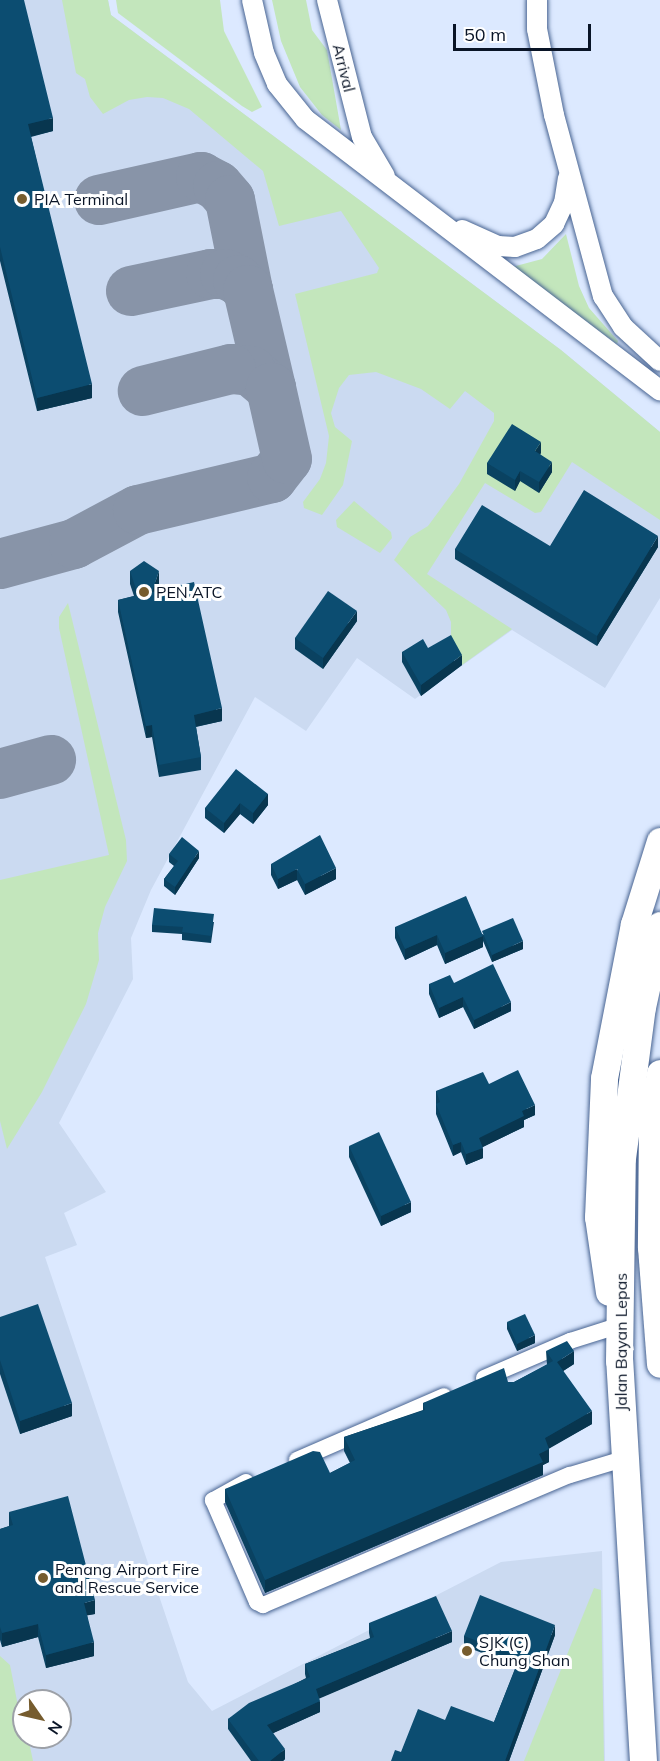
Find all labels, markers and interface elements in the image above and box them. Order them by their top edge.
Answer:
scale bar [456,12,594,50]
text: 50 m [464,23,506,46]
street label: Arrival [329,42,359,94]
place label: PIA Terminal [34,189,128,209]
marker: PIA Terminal [15,192,29,206]
place label: PEN ATC [156,582,222,602]
marker: PEN ATC [137,585,151,599]
street label: Jalan Bayan Lepas [611,1273,631,1411]
place label: Penang Airport Fire and Rescue Service [55,1559,199,1597]
marker: Penang Airport Fire and Rescue Service [36,1571,50,1585]
place label: SJK (C) Chung Shan [479,1632,570,1670]
marker: SJK (C) Chung Shan [460,1644,474,1658]
north arrow [12,1689,72,1749]
text: N [44,1717,67,1739]

